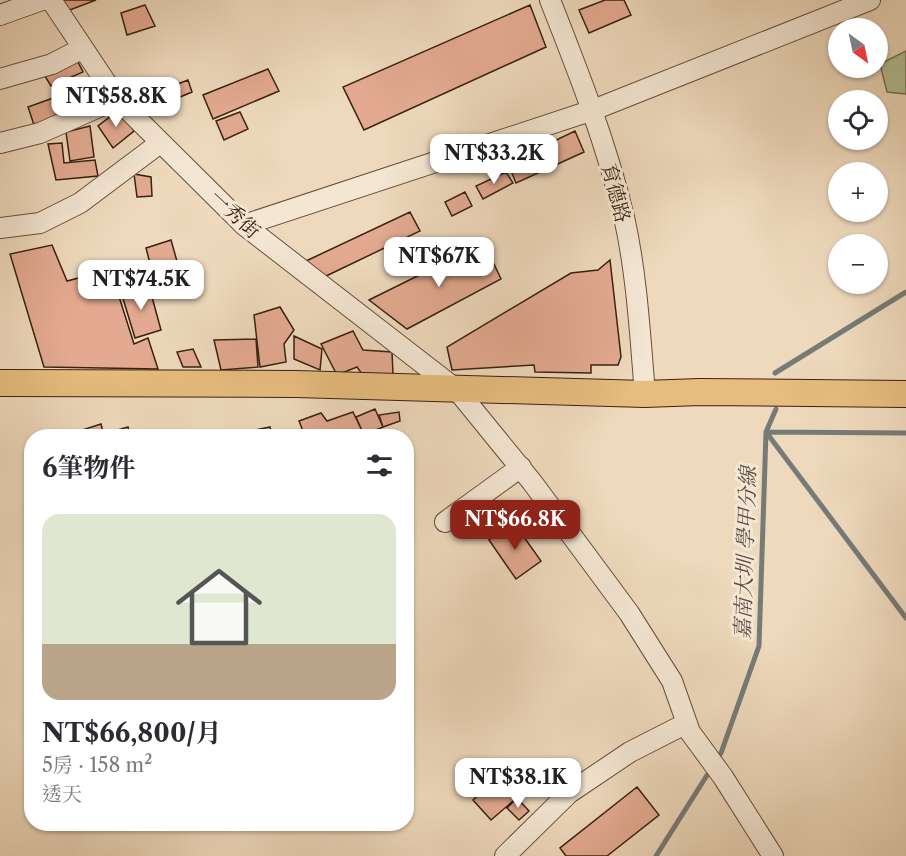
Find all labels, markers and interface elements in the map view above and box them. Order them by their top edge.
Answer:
north arrow [828,18,888,78]
map controls [828,18,888,294]
pin: NT$58.8K [54,77,178,128]
text: NT$58.8K [65,84,167,108]
button: locate [828,90,888,150]
pin: NT$33.2K [432,134,556,185]
text: NT$33.2K [444,141,544,165]
street label: 育德路 [597,161,635,225]
button: + [828,162,888,222]
street label: 一秀街 [205,185,265,243]
button: − [828,234,888,294]
pin: NT$67K [390,237,488,288]
text: NT$67K [398,244,480,268]
pin: NT$74.5K [79,260,203,311]
text: NT$74.5K [92,267,190,291]
icon: filters [363,449,396,482]
text: 6筆物件 [42,452,136,484]
water label: 嘉南大圳 學甲分線 [729,464,761,640]
pin: NT$66.8K [453,500,577,551]
text: NT$66.8K [464,507,566,531]
icon: home [165,553,273,661]
text: NT$66,800/月 [42,717,222,749]
text: 5房 · 158 m² [42,753,152,777]
pin: NT$38.1K [456,758,580,809]
text: NT$38.1K [469,765,567,789]
text: 透天 [42,782,82,806]

